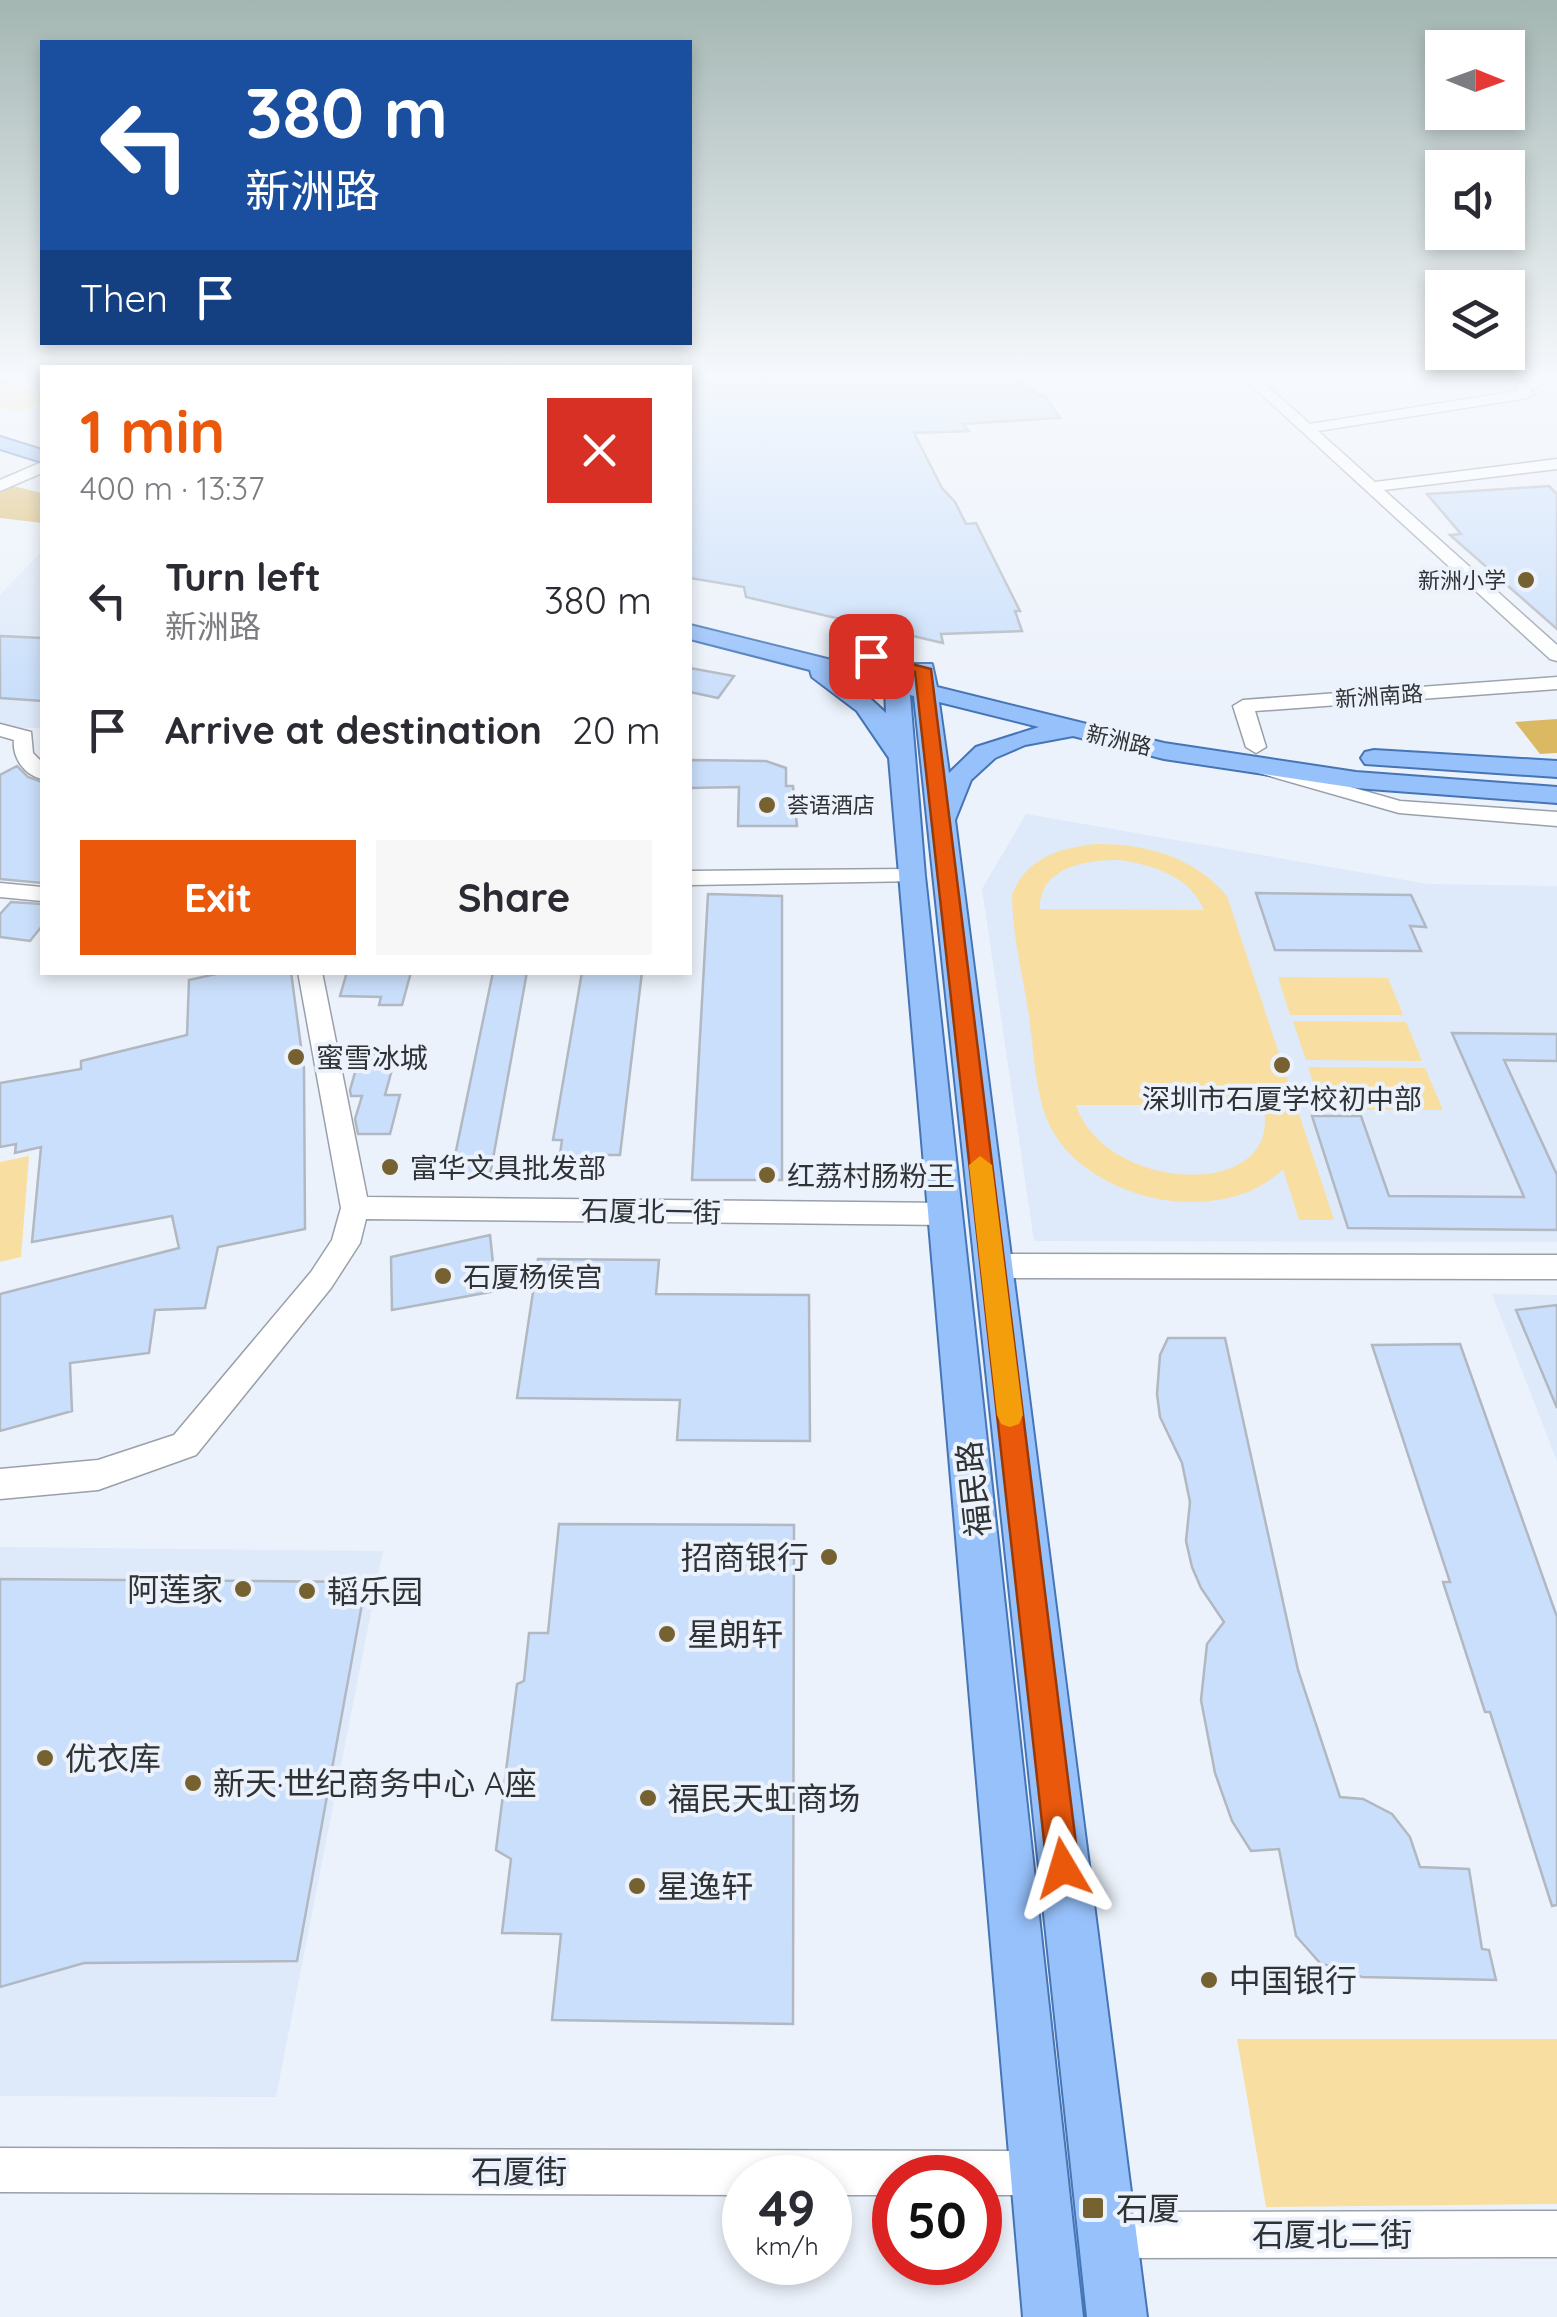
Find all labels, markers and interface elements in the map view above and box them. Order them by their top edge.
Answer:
north arrow [1425,30,1525,130]
map controls [1425,30,1525,370]
text: 380 m [245,68,448,156]
icon: left [80,80,210,210]
button: sound [1425,150,1525,250]
text: 新洲路 [245,162,380,218]
icon: arrive [188,270,243,325]
button: layers [1425,270,1525,370]
text: Then [80,274,168,322]
text: 1 min [80,393,225,468]
button: close [547,398,652,503]
text: 400 m · 13:37 [80,468,264,508]
text: Turn left [165,553,321,601]
place label: 新洲小学 [1418,566,1506,594]
marker: 新洲小学 [1515,569,1537,591]
icon: left [80,573,135,628]
text: 380 m [544,576,652,624]
text: 新洲路 [165,606,261,646]
pin [829,614,914,699]
icon: arrive [844,629,899,684]
street label: 新洲南路 [1334,679,1424,713]
icon: arrive [80,703,135,758]
text: Arrive at destination [165,706,542,754]
text: 20 m [572,706,661,754]
street label: 新洲路 [1084,719,1154,761]
place label: 荟语酒店 [787,791,875,819]
marker: 荟语酒店 [756,794,778,816]
button: Exit [80,840,356,955]
button: Share [376,840,652,955]
place label: 蜜雪冰城 [316,1040,428,1075]
marker: 蜜雪冰城 [285,1046,307,1068]
marker: 深圳市石厦学校初中部 [1271,1054,1293,1076]
place label: 深圳市石厦学校初中部 [1142,1081,1422,1116]
place label: 富华文具批发部 [410,1150,606,1185]
marker: 富华文具批发部 [379,1156,401,1178]
place label: 红荔村肠粉王 [787,1158,955,1193]
marker: 红荔村肠粉王 [756,1164,778,1186]
street label: 石厦北一街 [581,1192,721,1230]
place label: 石厦杨侯宫 [463,1259,603,1294]
marker: 石厦杨侯宫 [432,1265,454,1287]
street label: 福民路 [948,1439,998,1539]
place label: 招商银行 [681,1537,809,1577]
marker: 招商银行 [818,1546,840,1568]
place label: 阿莲家 [127,1569,223,1609]
place label: 韬乐园 [327,1571,423,1611]
marker: 阿莲家 [232,1578,254,1600]
marker: 韬乐园 [296,1580,318,1602]
place label: 星朗轩 [687,1614,783,1654]
marker: 星朗轩 [656,1623,678,1645]
place label: 优衣库 [65,1738,161,1778]
marker: 优衣库 [34,1747,56,1769]
place label: 新天·世纪商务中心 A座 [213,1763,537,1803]
marker: 新天·世纪商务中心 A座 [182,1772,204,1794]
place label: 福民天虹商场 [668,1778,860,1818]
marker: 福民天虹商场 [637,1787,659,1809]
position arrow [1011,1816,1115,1920]
place label: 星逸轩 [657,1866,753,1906]
marker: 星逸轩 [626,1875,648,1897]
place label: 中国银行 [1229,1960,1357,2000]
marker: 中国银行 [1198,1969,1220,1991]
street label: 石厦街 [471,2151,567,2191]
speed limit sign: 50 [872,2155,1002,2285]
text: 49 [759,2176,815,2239]
place label: 石厦 [1116,2188,1180,2228]
marker: 石厦 [1080,2195,1106,2221]
street label: 石厦北二街 [1252,2214,1412,2254]
text: km/h [755,2230,819,2261]

